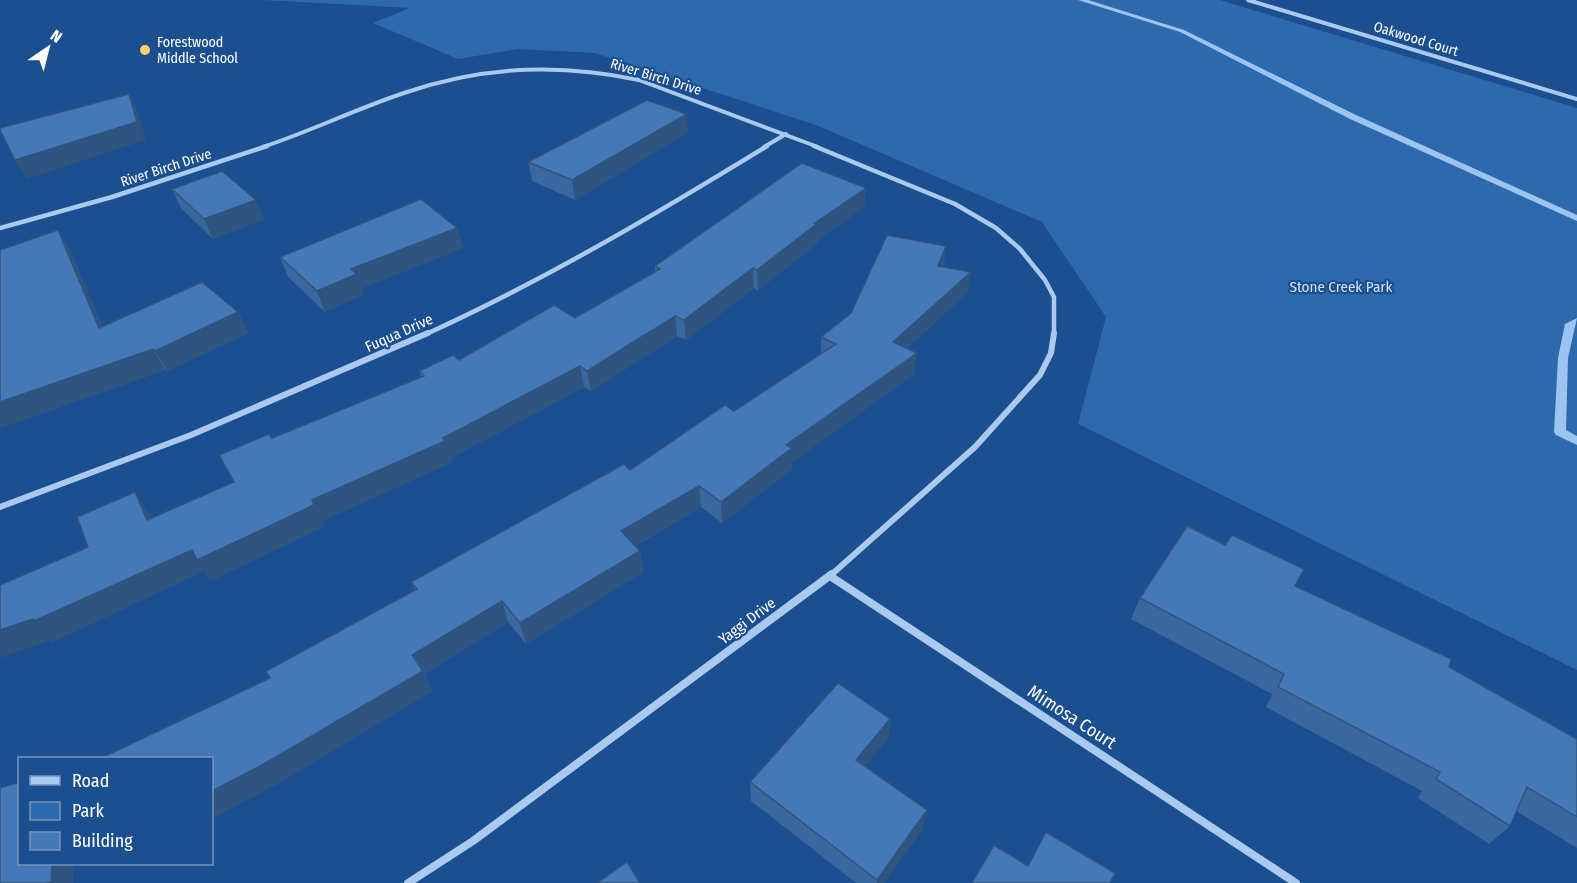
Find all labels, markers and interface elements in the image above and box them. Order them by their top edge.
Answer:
north arrow [18,18,78,78]
street label: Oakwood Court [1372,18,1461,60]
text: N [47,26,66,47]
place label: Forestwood Middle School [157,34,238,67]
marker: Forestwood Middle School [138,43,152,57]
street label: River Birch Drive [608,55,704,99]
street label: River Birch Drive [118,145,214,191]
park label: Stone Creek Park [1289,278,1393,296]
street label: Fuqua Drive [362,310,436,356]
street label: Yaggi Drive [715,594,779,648]
street label: Mimosa Court [1024,680,1120,754]
legend [18,757,213,865]
text: Road [72,770,109,792]
text: Park [72,800,105,822]
text: Building [72,830,133,852]

